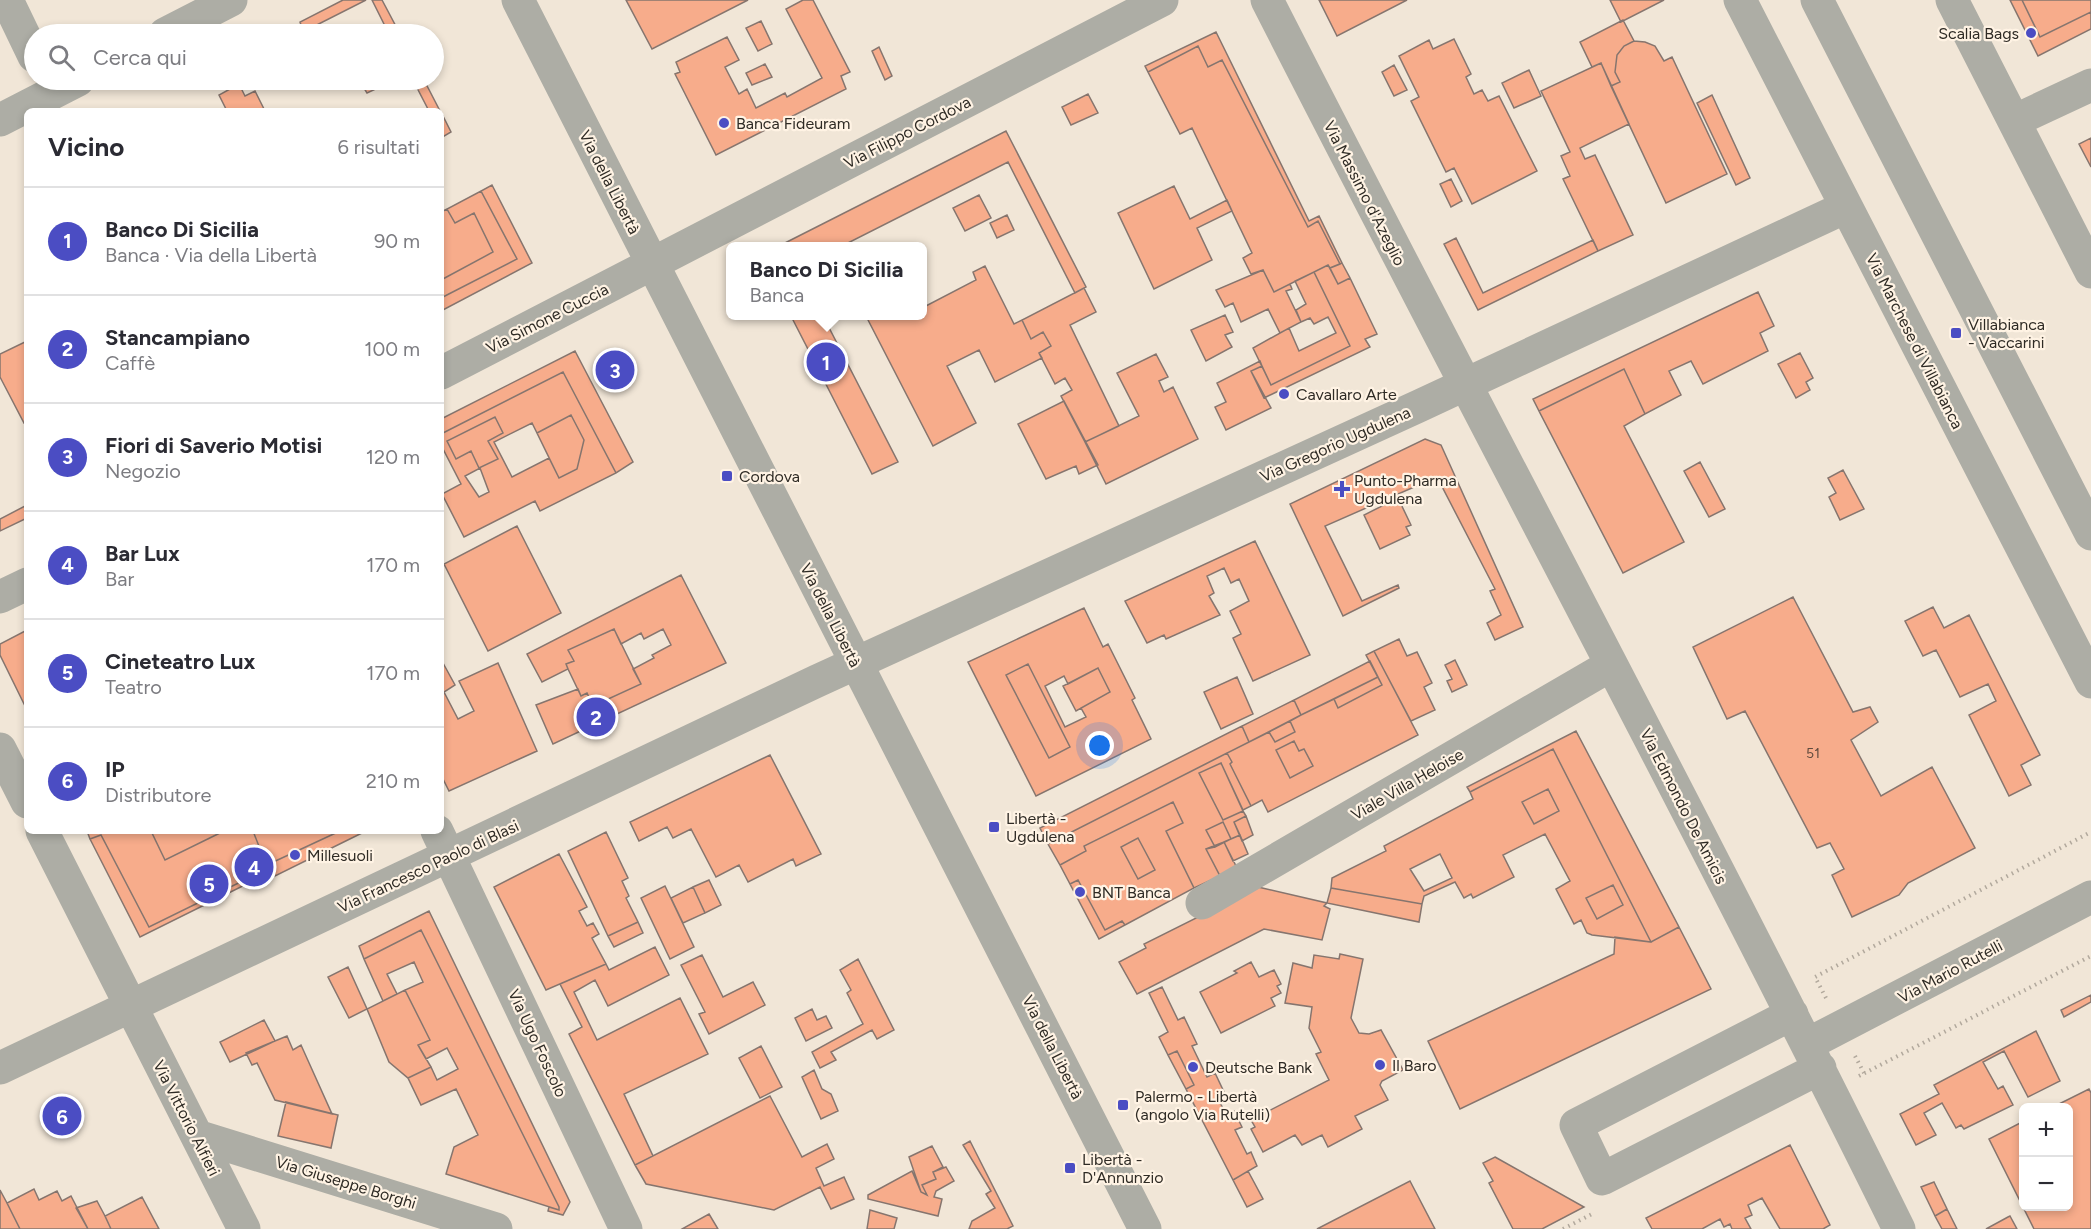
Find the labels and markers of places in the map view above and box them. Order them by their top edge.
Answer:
place label: Scalia Bags [1938,24,2019,43]
marker: Scalia Bags [2024,26,2038,40]
place label: Banca Fideuram [736,114,850,133]
marker: Banca Fideuram [717,116,731,130]
place label: Villabianca - Vaccarini [1968,315,2045,352]
marker: Villabianca - Vaccarini [1949,326,1963,340]
pin: 1 [806,340,846,385]
pin: 3 [596,348,634,392]
place label: Cavallaro Arte [1296,385,1397,404]
marker: Cavallaro Arte [1277,387,1291,401]
place label: Cordova [739,467,800,486]
marker: Cordova [720,469,734,483]
place label: Punto-Pharma Ugdulena [1354,471,1457,508]
marker: Punto-Pharma Ugdulena [1335,482,1349,496]
pin: 2 [576,694,616,740]
place label: Libertà - Ugdulena [1006,809,1074,846]
marker: Libertà - Ugdulena [987,820,1001,834]
pin: 4 [234,844,274,890]
place label: Millesuoli [307,846,373,865]
marker: Millesuoli [288,848,302,862]
pin: 5 [190,862,228,906]
place label: BNT Banca [1092,883,1171,902]
marker: BNT Banca [1073,885,1087,899]
place label: Il Baro [1392,1056,1436,1075]
place label: Deutsche Bank [1205,1058,1312,1077]
marker: Il Baro [1373,1058,1387,1072]
marker: Deutsche Bank [1186,1060,1200,1074]
place label: Palermo - Libertà (angolo Via Rutelli) [1135,1087,1270,1124]
pin: 6 [42,1094,82,1138]
marker: Palermo - Libertà (angolo Via Rutelli) [1116,1098,1130,1112]
place label: Libertà - D'Annunzio [1082,1150,1164,1187]
marker: Libertà - D'Annunzio [1063,1161,1077,1175]

